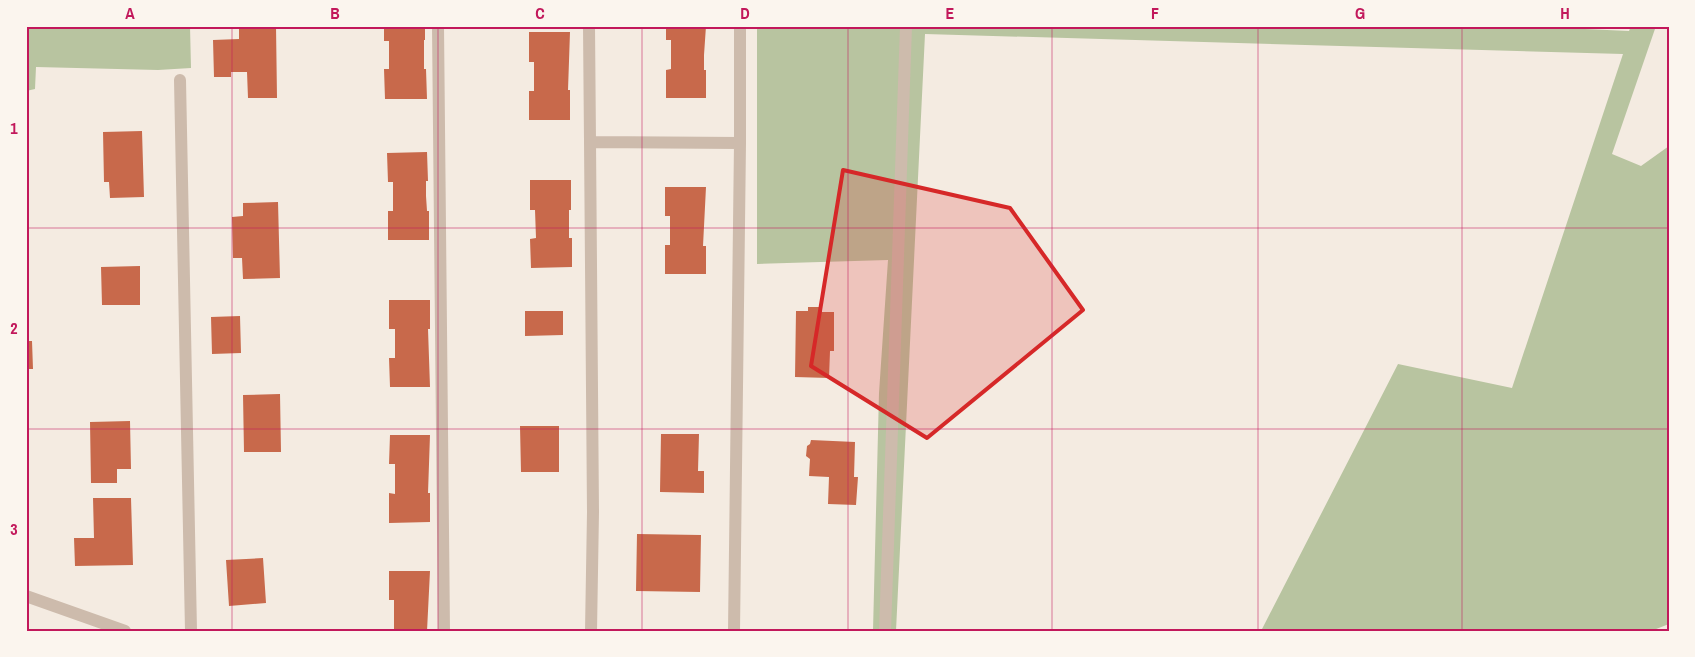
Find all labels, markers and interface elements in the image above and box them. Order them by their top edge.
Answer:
text: A [125,2,135,24]
text: B [330,2,340,24]
text: C [535,2,545,24]
text: D [740,2,750,24]
text: E [946,2,955,24]
text: F [1151,2,1159,24]
text: G [1355,2,1365,24]
text: H [1560,2,1570,24]
text: 1 [10,117,18,139]
text: 2 [10,317,18,339]
text: 3 [10,518,18,540]

